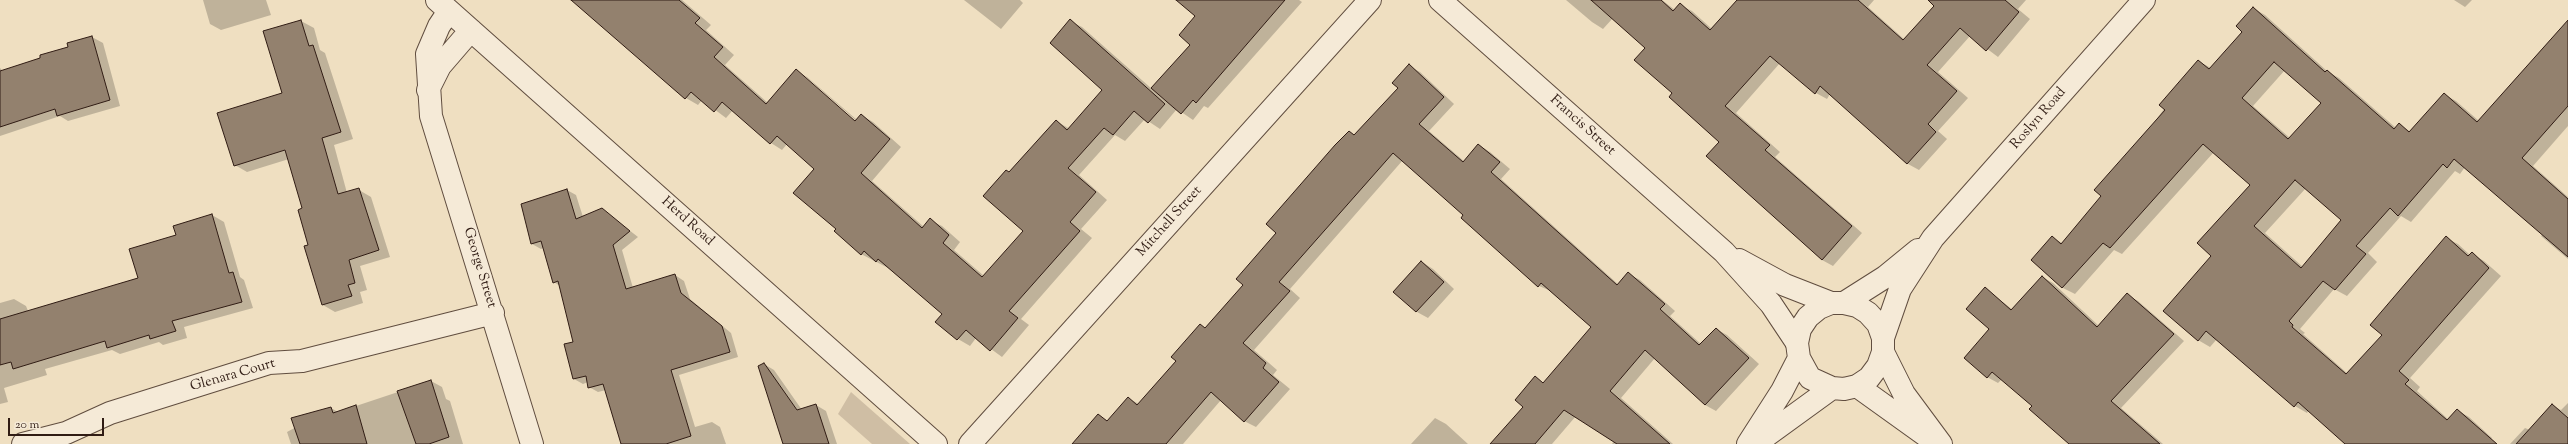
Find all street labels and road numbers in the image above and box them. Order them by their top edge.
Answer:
street label: Roslyn Road [2008,85,2070,153]
street label: Francis Street [1546,92,1618,160]
street label: Mitchell Street [1134,183,1206,261]
street label: Herd Road [657,194,717,250]
street label: George Street [459,226,499,310]
street label: Glenara Court [189,356,277,396]

